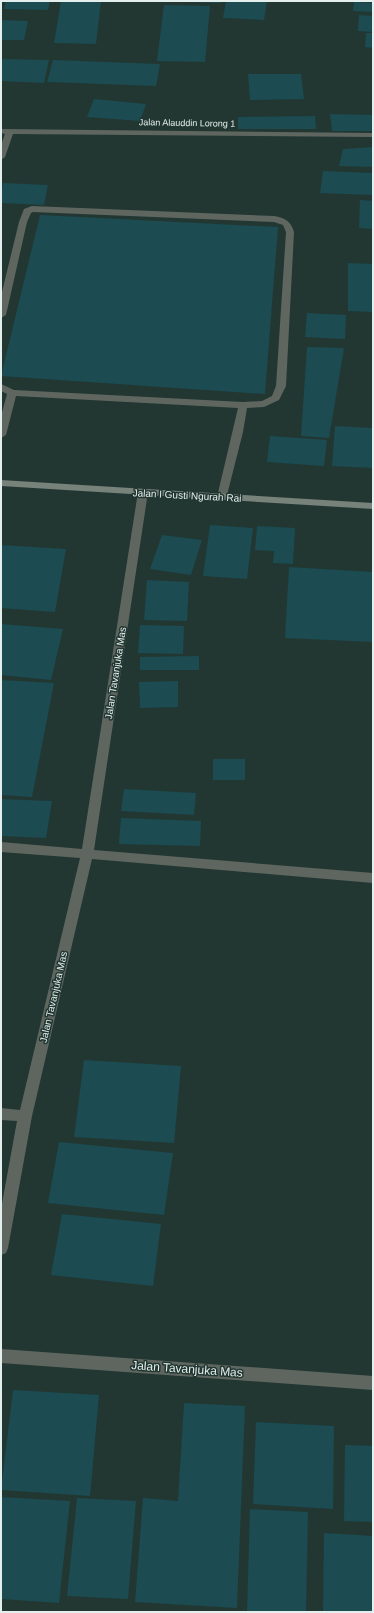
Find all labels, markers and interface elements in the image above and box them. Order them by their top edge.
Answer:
street label: Jalan Alauddin Lorong 1 [139,117,235,129]
street label: Jalan I Gusti Ngurah Rai [132,487,242,504]
street label: Jalan Tavanjuka Mas [103,626,128,720]
street label: Jalan Tavanjuka Mas [38,950,69,1044]
street label: Jalan Tavanjuka Mas [131,1358,243,1380]

